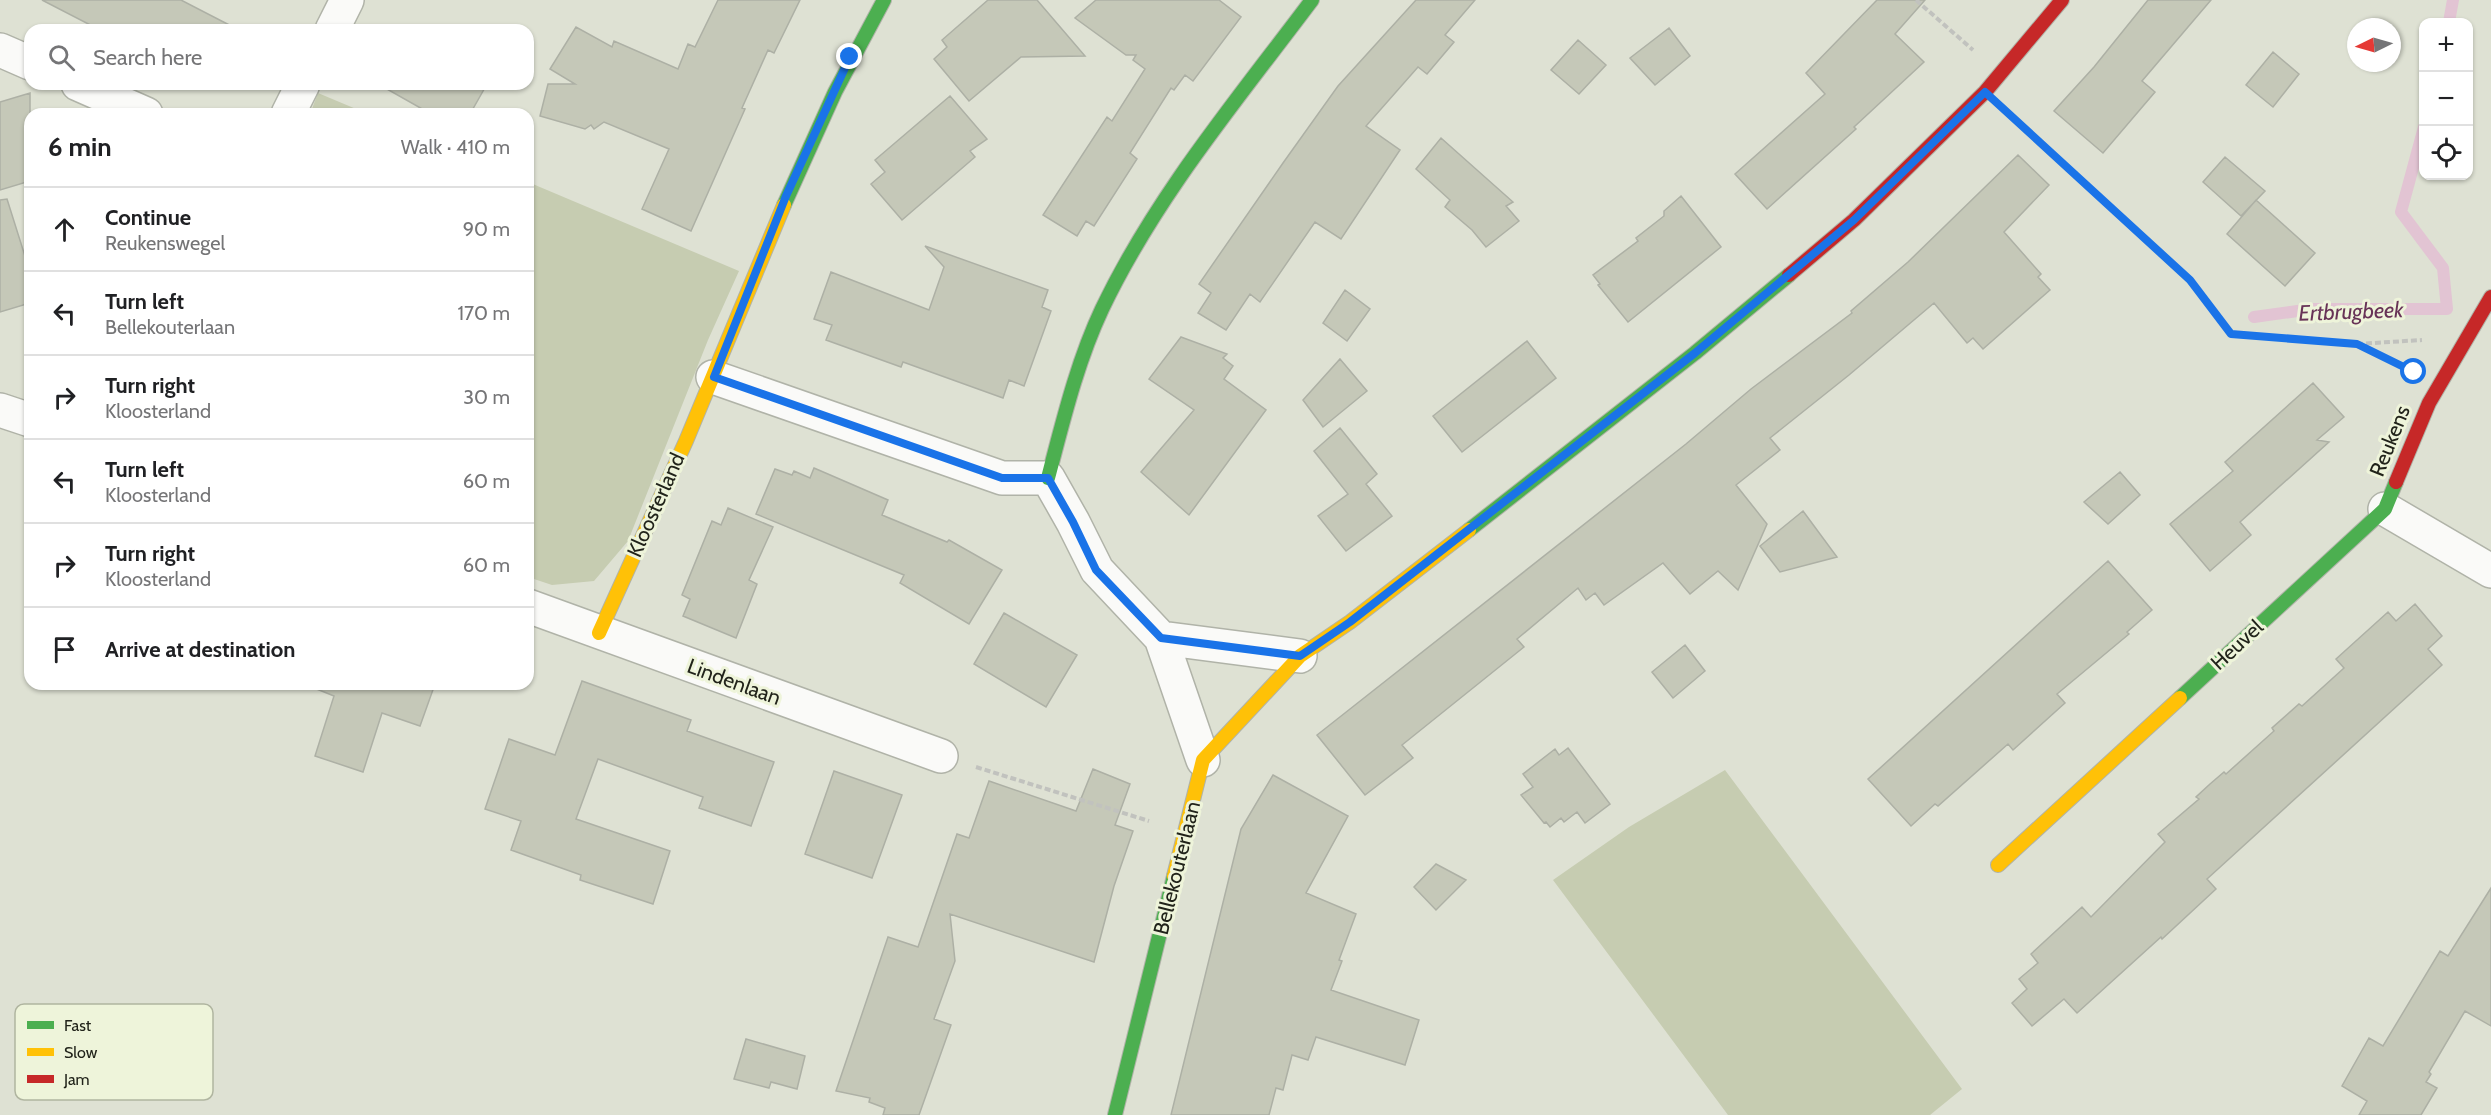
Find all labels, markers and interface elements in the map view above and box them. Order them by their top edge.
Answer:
north arrow [2347,18,2401,72]
map controls [2419,18,2473,180]
button: + [2419,18,2473,72]
search box [24,24,534,90]
icon: search [45,41,78,74]
route end [836,43,862,69]
text: Search here [93,44,202,71]
button: − [2419,72,2473,126]
button: locate [2419,126,2473,180]
text: 6 min [48,131,112,163]
text: Walk · 410 m [401,135,510,159]
text: Continue [105,204,191,231]
icon: ahead [48,213,81,246]
text: 90 m [463,217,510,241]
text: Reukenswegel [105,231,225,255]
text: Turn left [105,288,184,315]
water label: Ertbrugbeek [2298,296,2404,327]
icon: left [48,297,81,330]
text: 170 m [458,301,510,325]
text: Bellekouterlaan [105,315,235,339]
route start [2400,358,2426,384]
text: Turn right [105,372,195,399]
icon: right [48,381,81,414]
text: 30 m [463,385,510,409]
text: Kloosterland [105,399,211,423]
street label: Reukens [2364,401,2415,480]
street label: Kloosterland [621,449,690,561]
text: Turn left [105,456,184,483]
icon: left [48,465,81,498]
text: 60 m [463,469,510,493]
text: Kloosterland [105,483,211,507]
text: Turn right [105,540,195,567]
icon: right [48,549,81,582]
text: 60 m [463,553,510,577]
text: Kloosterland [105,567,211,591]
street label: Heuvel [2205,614,2268,675]
icon: arrive [48,633,81,666]
text: Arrive at destination [105,636,295,663]
street label: Lindenlaan [684,653,784,710]
street label: Bellekouterlaan [1148,799,1205,937]
legend [15,1004,213,1100]
text: Fast [64,1016,92,1035]
text: Slow [64,1043,98,1062]
text: Jam [63,1070,90,1089]

